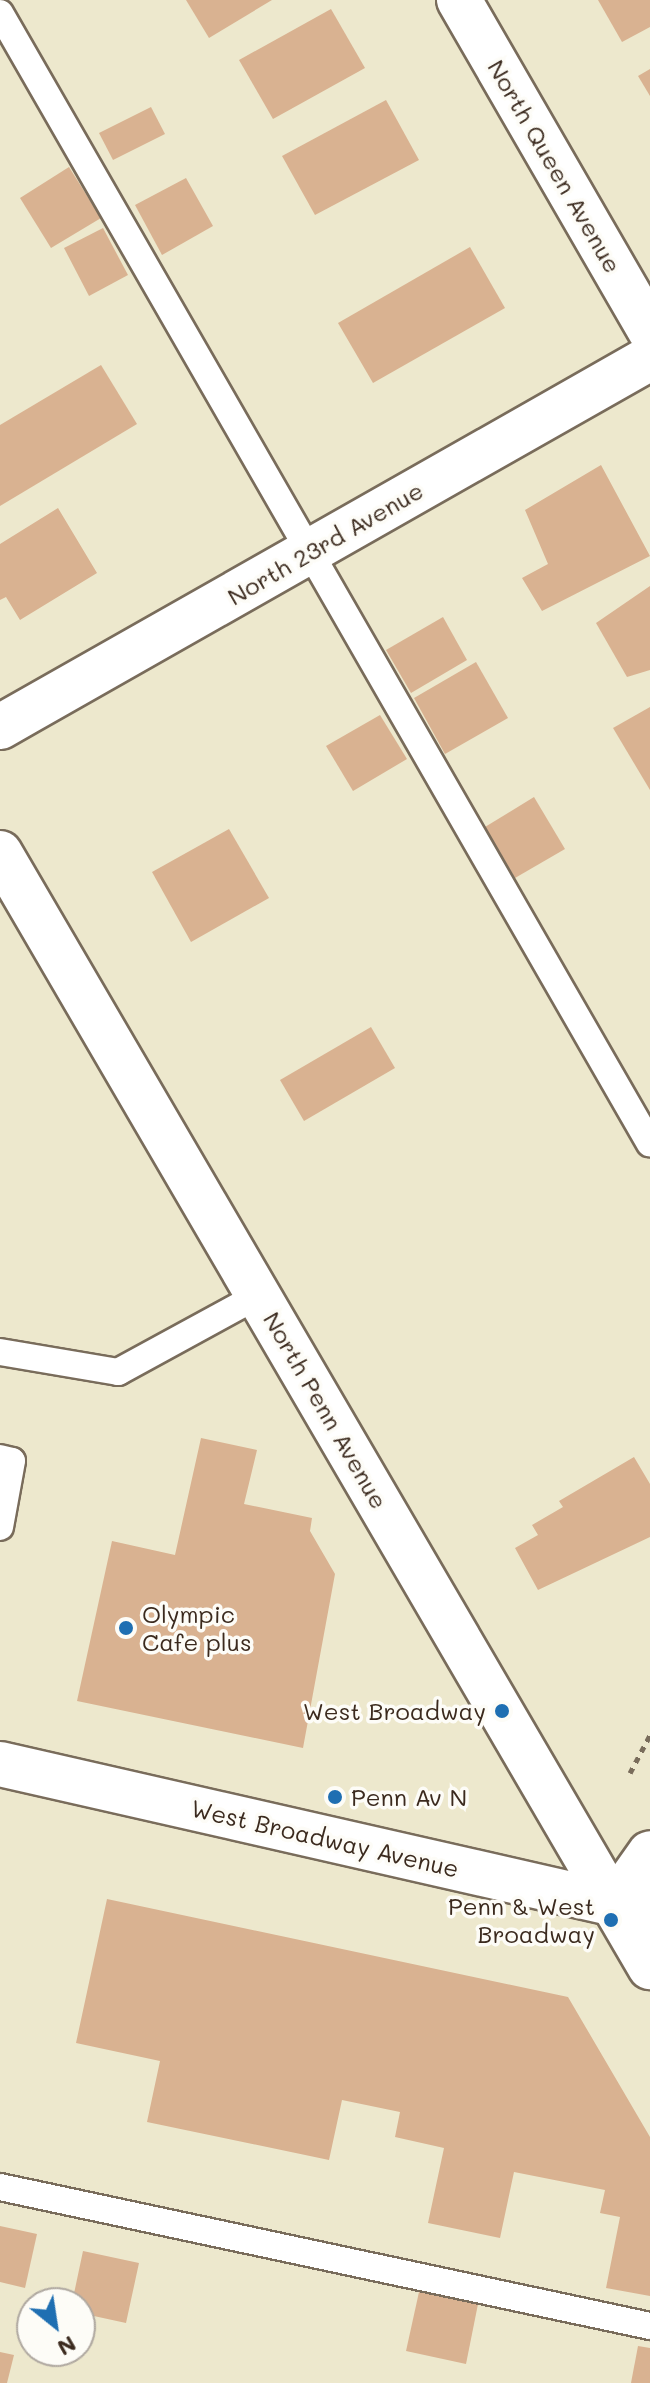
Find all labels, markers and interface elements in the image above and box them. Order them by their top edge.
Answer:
street label: North Queen Avenue [482,54,628,278]
street label: North 23rd Avenue [222,475,428,611]
street label: North Penn Avenue [258,1306,394,1514]
place label: Olympic Cafe plus [142,1600,252,1656]
marker: Olympic Cafe plus [117,1619,135,1637]
place label: West Broadway [303,1697,486,1725]
marker: West Broadway [493,1702,511,1720]
place label: Penn Av N [351,1783,467,1811]
marker: Penn Av N [326,1788,344,1806]
street label: West Broadway Avenue [188,1793,462,1883]
place label: Penn & West Broadway [448,1892,595,1948]
marker: Penn & West Broadway [602,1911,620,1929]
north arrow [16,2287,96,2367]
text: N [53,2330,82,2363]

